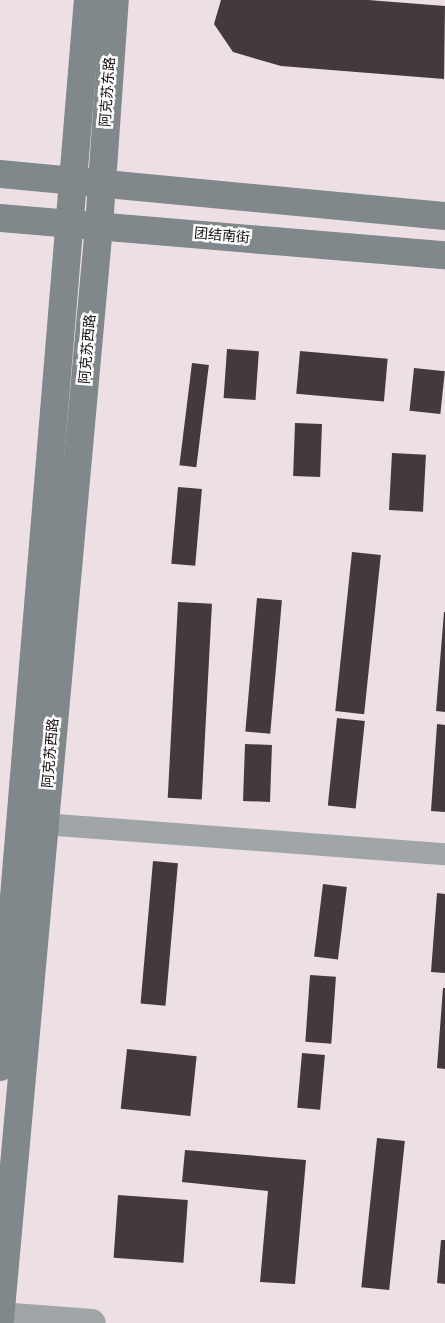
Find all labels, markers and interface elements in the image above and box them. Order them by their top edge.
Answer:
street label: 阿克苏东路 [97,56,119,128]
street label: 团结南街 [193,225,251,247]
street label: 阿克苏西路 [77,313,99,385]
street label: 阿克苏西路 [40,717,62,789]

